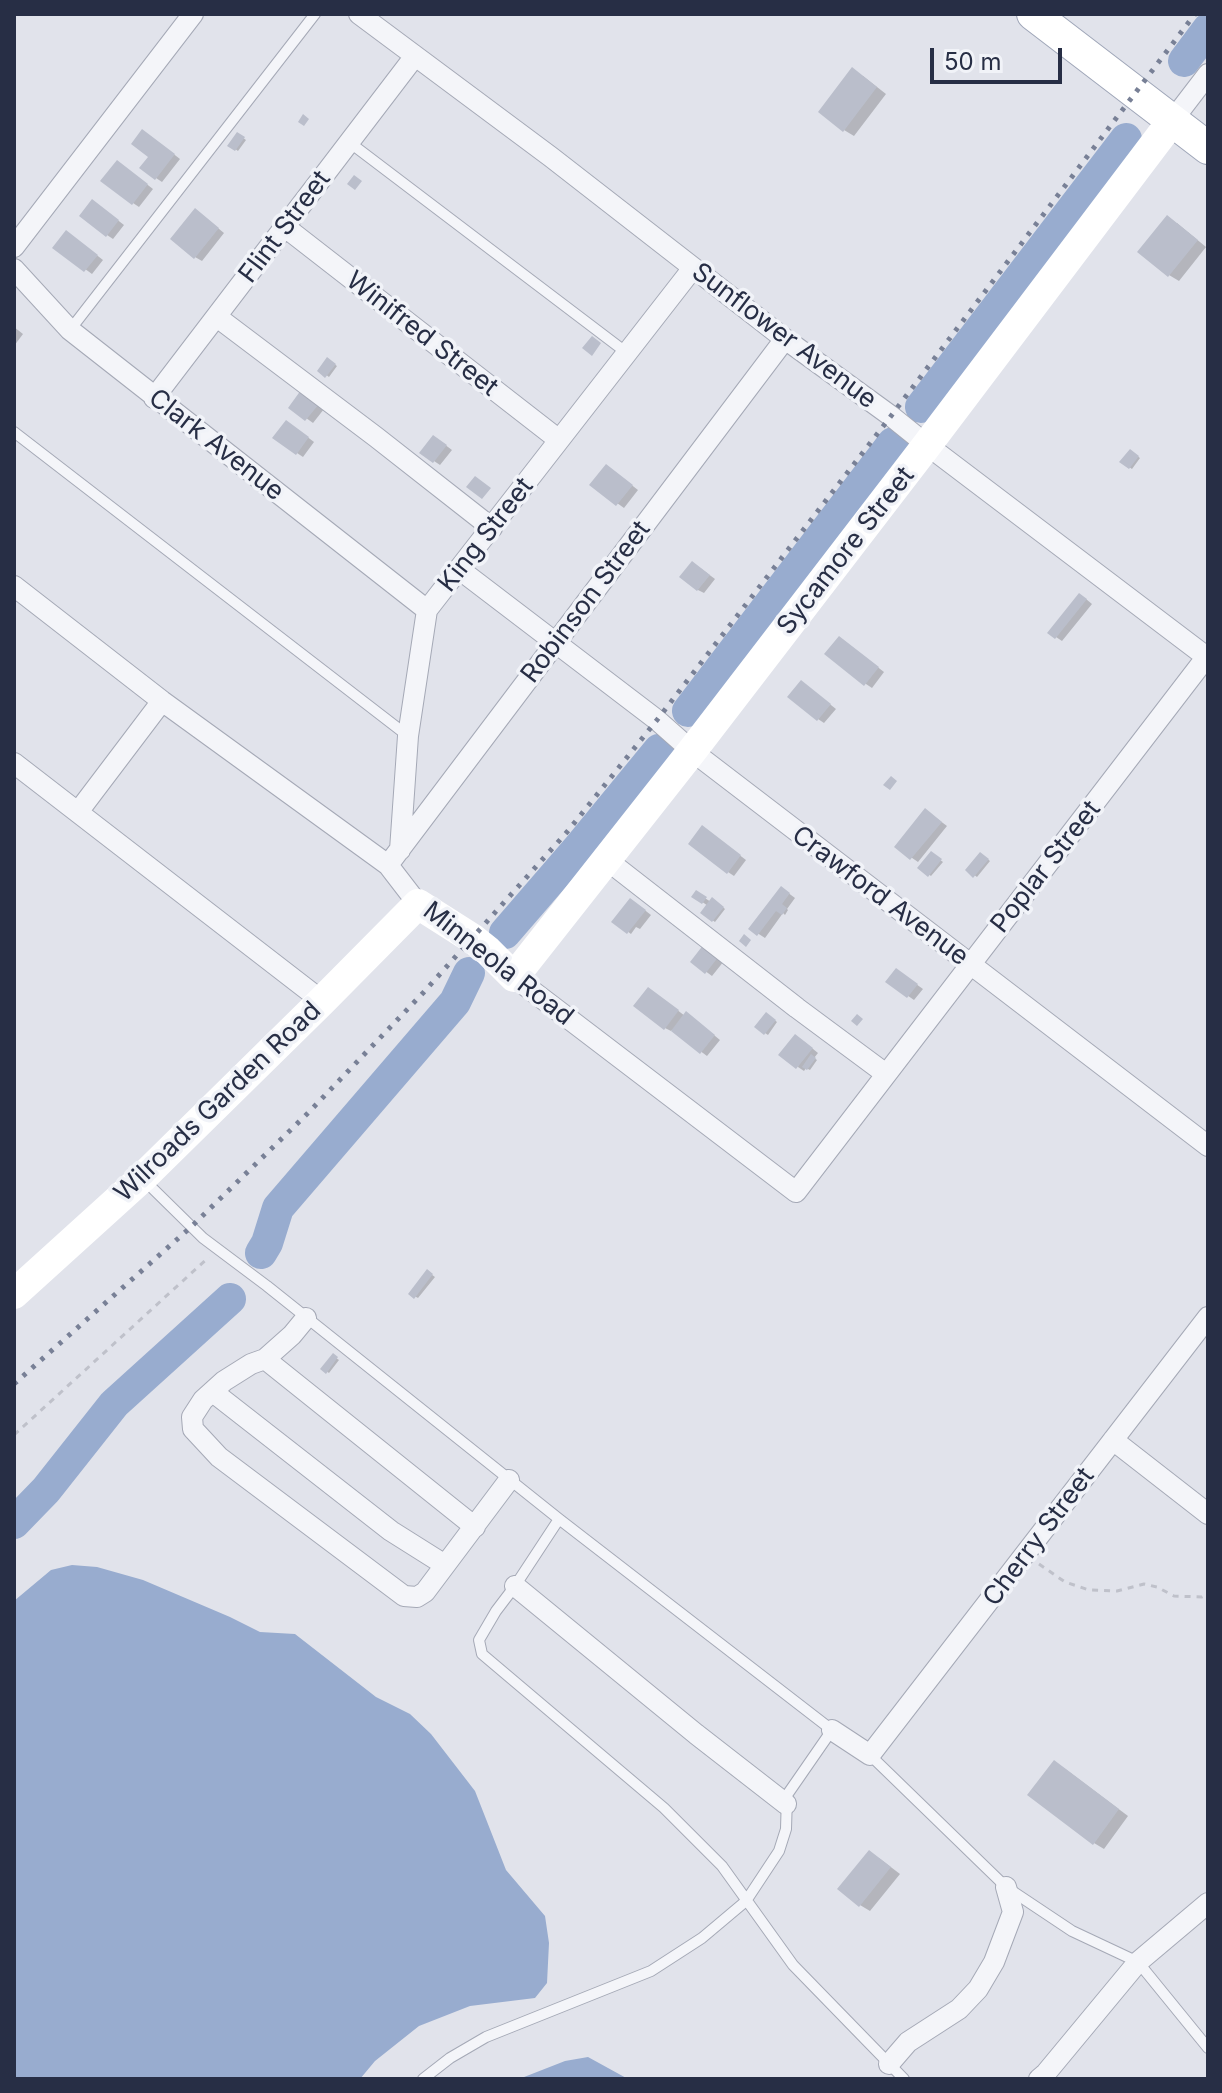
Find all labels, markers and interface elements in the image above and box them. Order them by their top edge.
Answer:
scale bar [934,32,1066,82]
text: 50 m [944,47,1002,76]
street label: Flint Street [233,165,337,289]
street label: Sunflower Avenue [686,256,882,416]
street label: Winifred Street [340,265,504,403]
street label: Clark Avenue [142,383,290,507]
street label: Sycamore Street [771,461,921,641]
street label: King Street [432,472,540,598]
street label: Robinson Street [515,515,657,689]
street label: Poplar Street [985,795,1107,939]
street label: Crawford Avenue [786,819,974,973]
street label: Minneola Road [417,896,579,1032]
street label: Wilroads Garden Road [108,995,328,1209]
street label: Cherry Street [977,1462,1101,1612]

